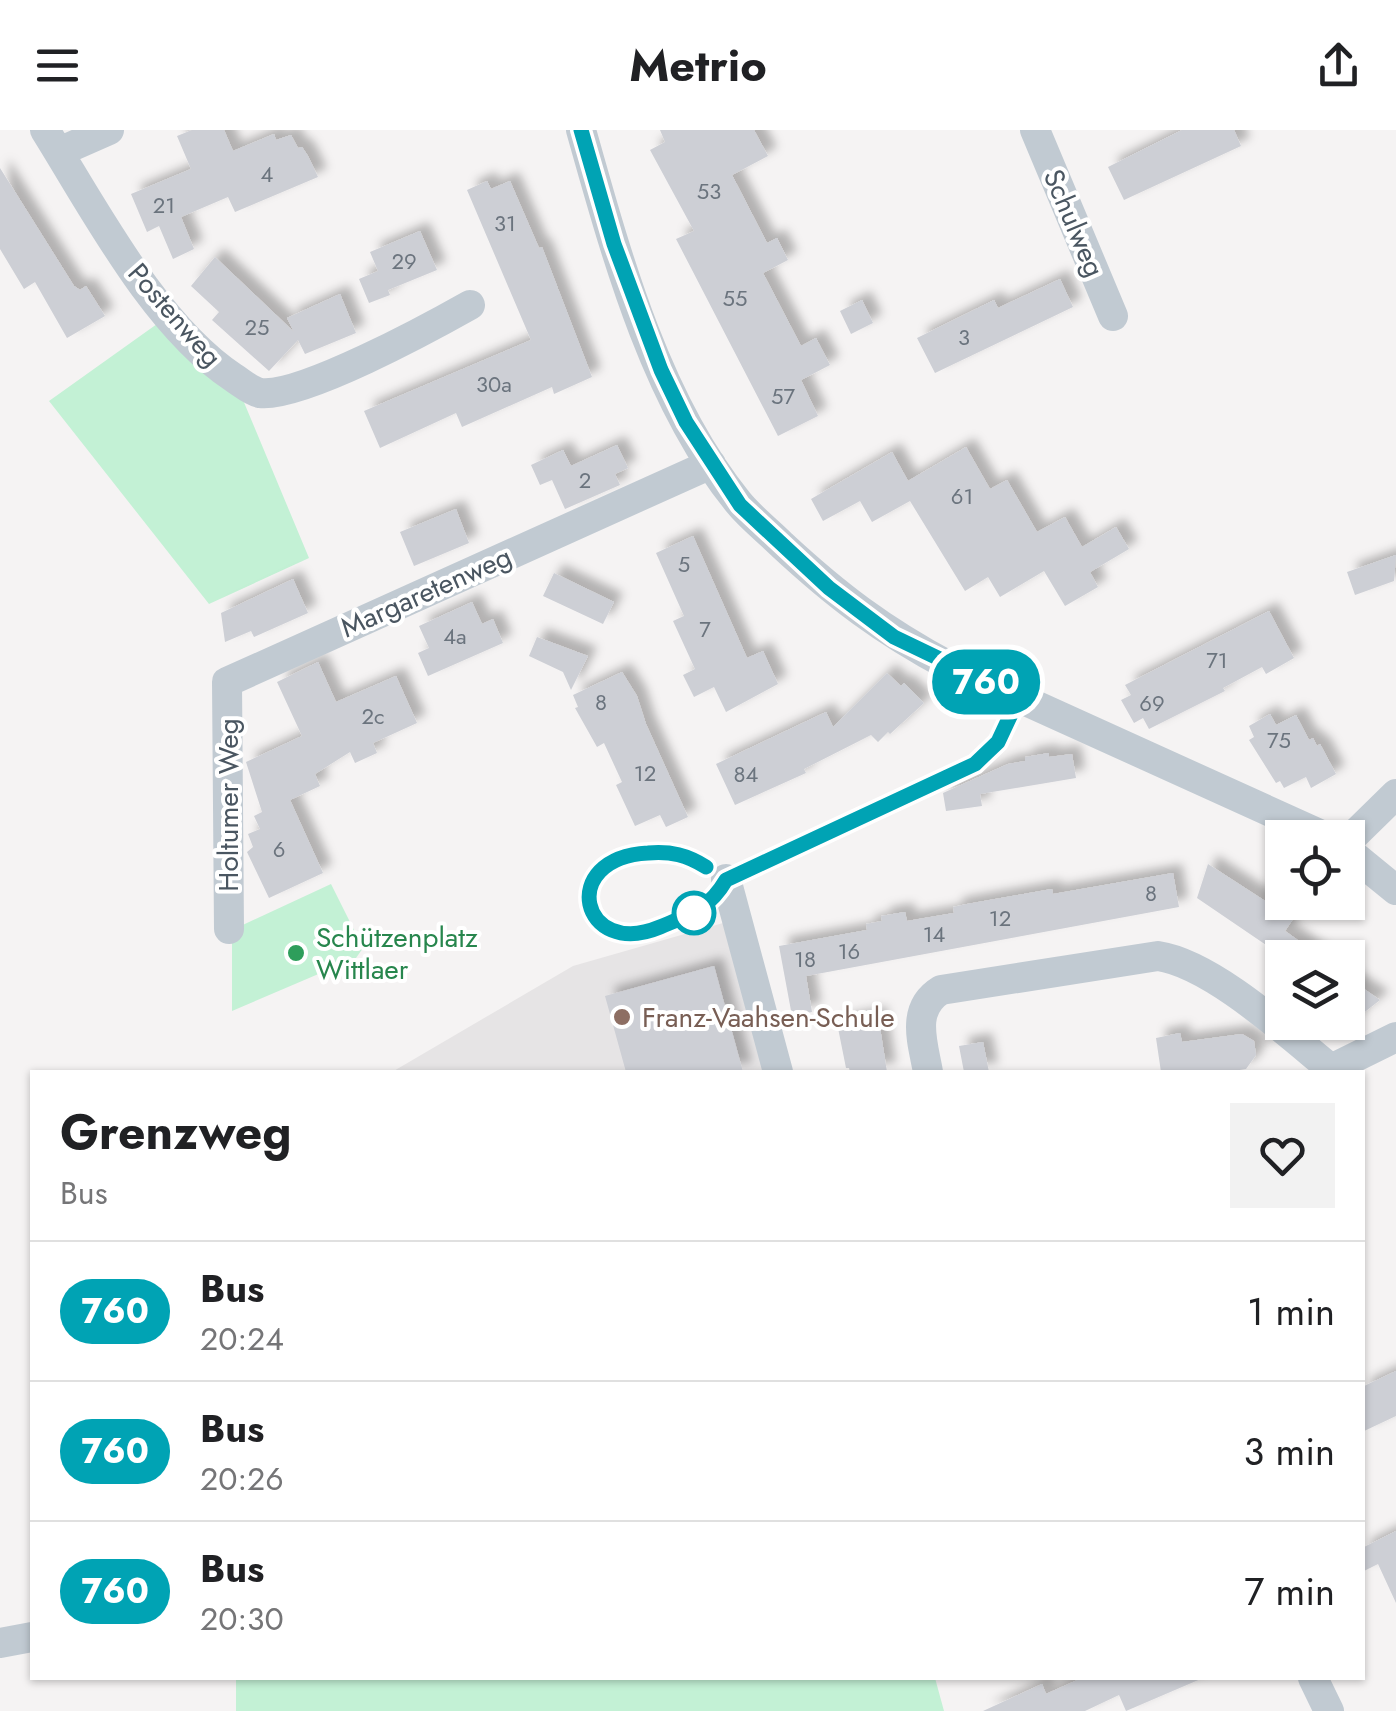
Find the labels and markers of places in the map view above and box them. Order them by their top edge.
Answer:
unlabelled marker [673,892,715,934]
place label: Schützenplatz Wittlaer [316,917,478,990]
marker: Schützenplatz Wittlaer [285,942,307,964]
place label: Franz-Vaahsen-Schule [642,997,895,1038]
marker: Franz-Vaahsen-Schule [611,1006,633,1028]

